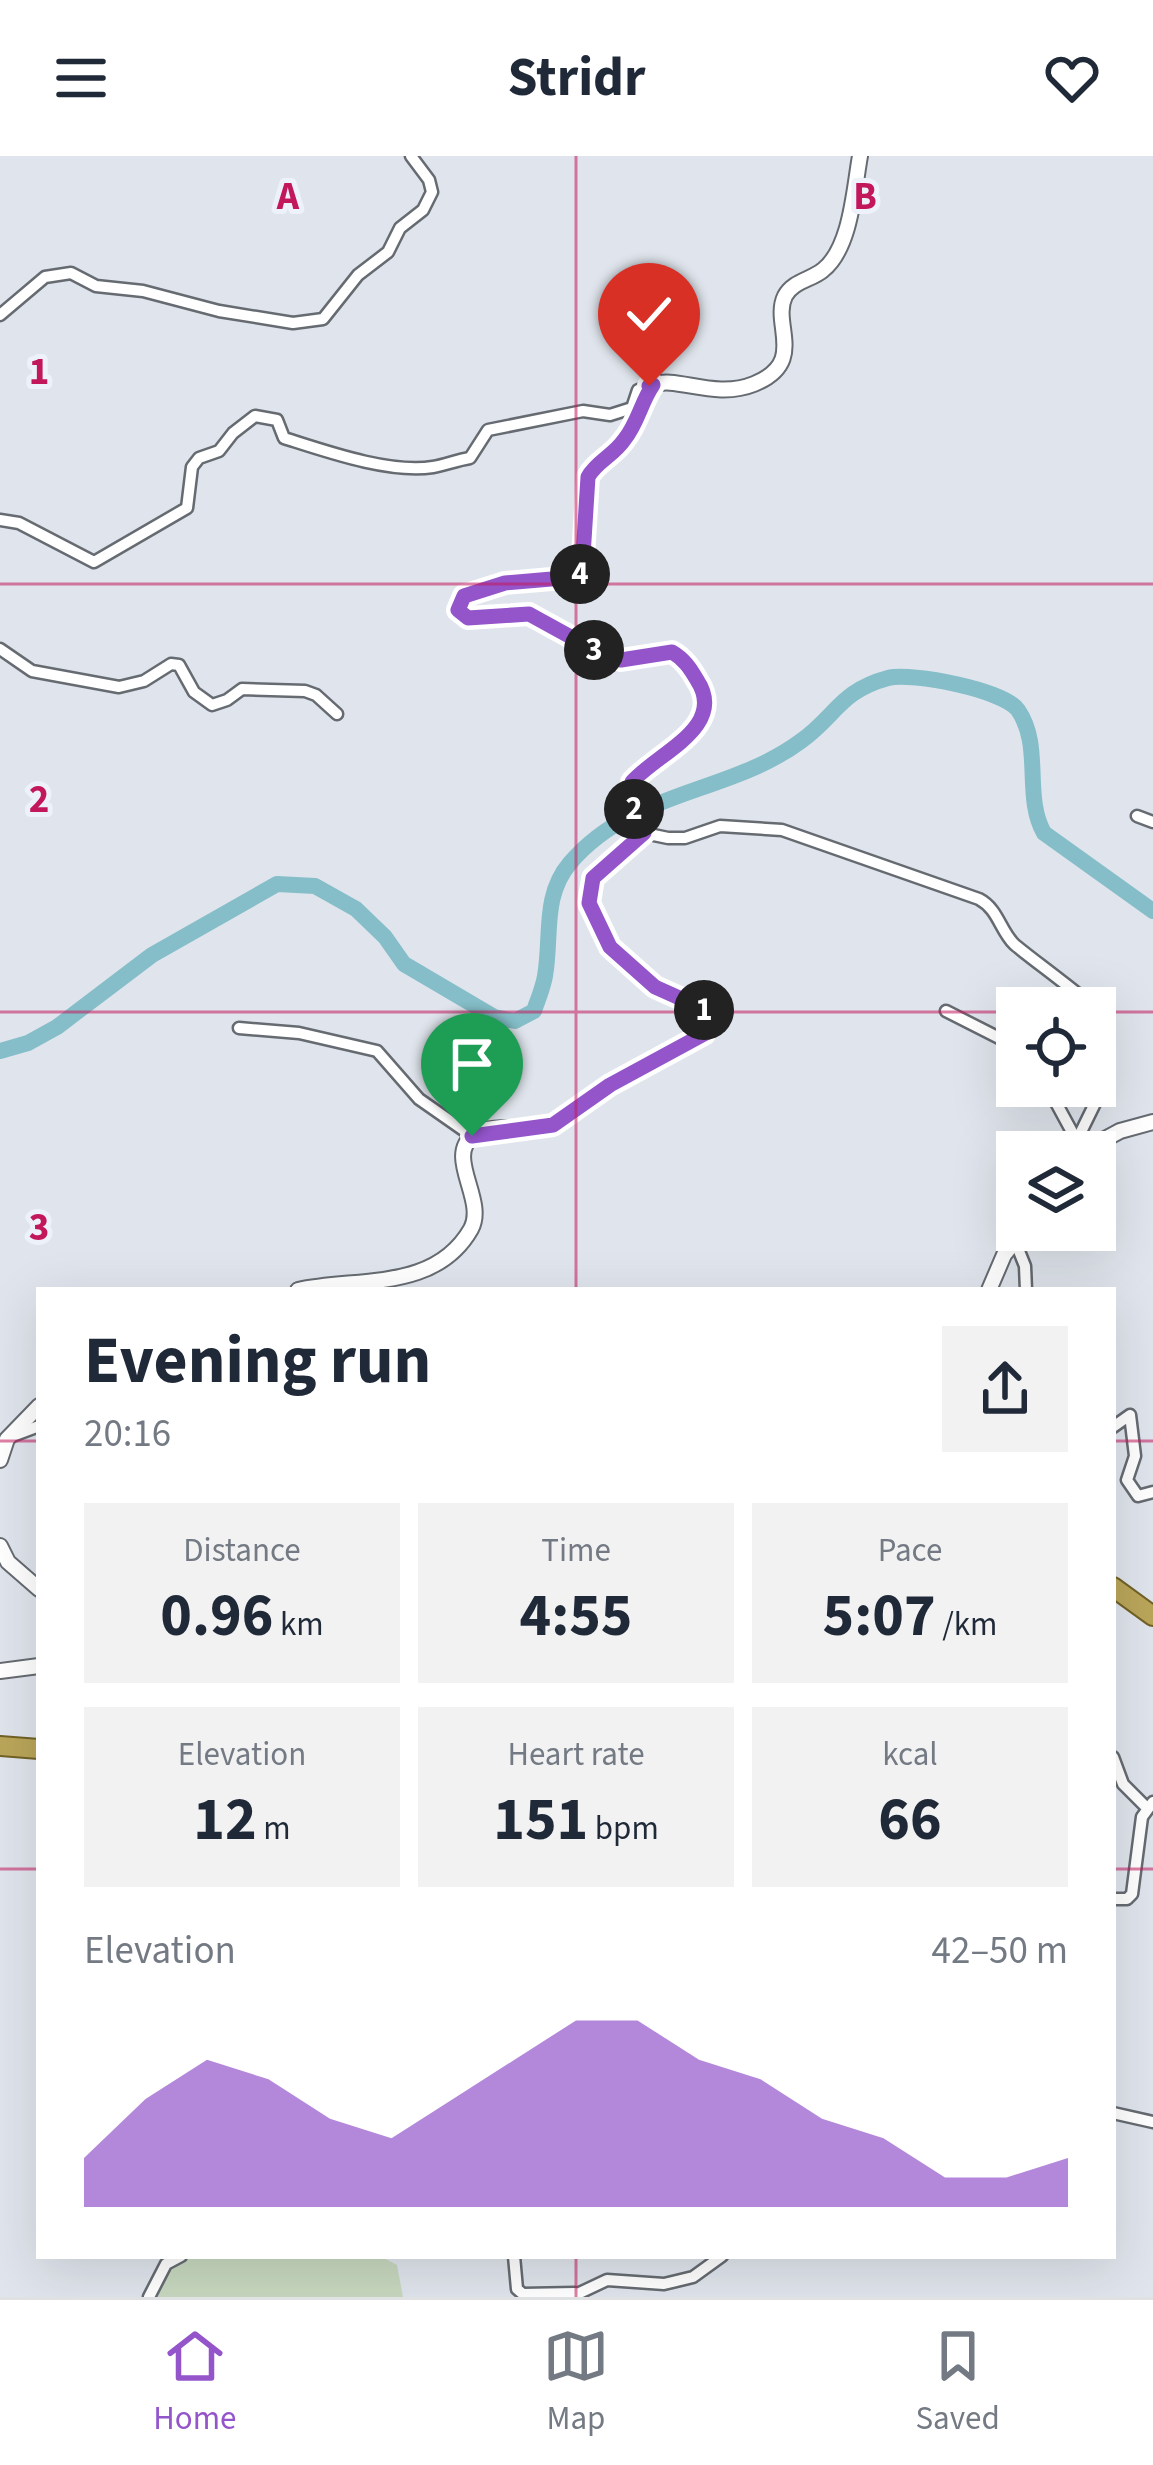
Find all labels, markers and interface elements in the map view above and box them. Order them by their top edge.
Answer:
text: Stridr [507,40,646,117]
icon: menu [48,45,114,111]
icon: heart [1039,45,1105,111]
text: A [276,169,300,225]
text: B [853,169,877,225]
pin [598,263,700,386]
icon: check [616,281,682,347]
text: 1 [29,344,49,400]
pin: 4 [550,544,610,604]
text: 4 [571,550,589,597]
pin: 3 [564,620,624,680]
text: 3 [585,626,603,673]
text: 2 [29,772,49,828]
pin: 2 [604,779,664,839]
text: 2 [625,785,643,832]
pin: 1 [674,980,734,1040]
text: 1 [695,986,713,1033]
map controls [996,987,1116,1251]
button: locate [996,987,1116,1107]
pin [421,1013,523,1136]
icon: arrive [439,1031,505,1097]
button: layers [996,1131,1116,1251]
text: 3 [29,1200,49,1256]
text: Evening run [84,1314,431,1408]
button: share [942,1326,1068,1452]
text: 20:16 [84,1406,171,1462]
text: Distance [183,1527,301,1574]
text: Time [541,1527,611,1574]
text: Pace [878,1527,942,1574]
text: 0.96 [160,1574,273,1659]
text: 4:55 [519,1574,633,1659]
text: 5:07 [823,1574,936,1659]
text: km [273,1601,324,1648]
text: /km [936,1601,997,1648]
text: Elevation [178,1731,306,1778]
text: Heart rate [507,1731,645,1778]
text: kcal [882,1731,938,1778]
text: 12 [193,1778,257,1863]
text: 151 [493,1778,588,1863]
text: 66 [878,1778,942,1863]
text: m [257,1805,291,1852]
text: bpm [588,1805,659,1852]
text: Elevation [84,1923,236,1979]
text: 42–50 m [932,1923,1068,1979]
tab: Home [153,2323,236,2442]
tab: Map [543,2323,609,2442]
tab: Saved [915,2323,1000,2442]

